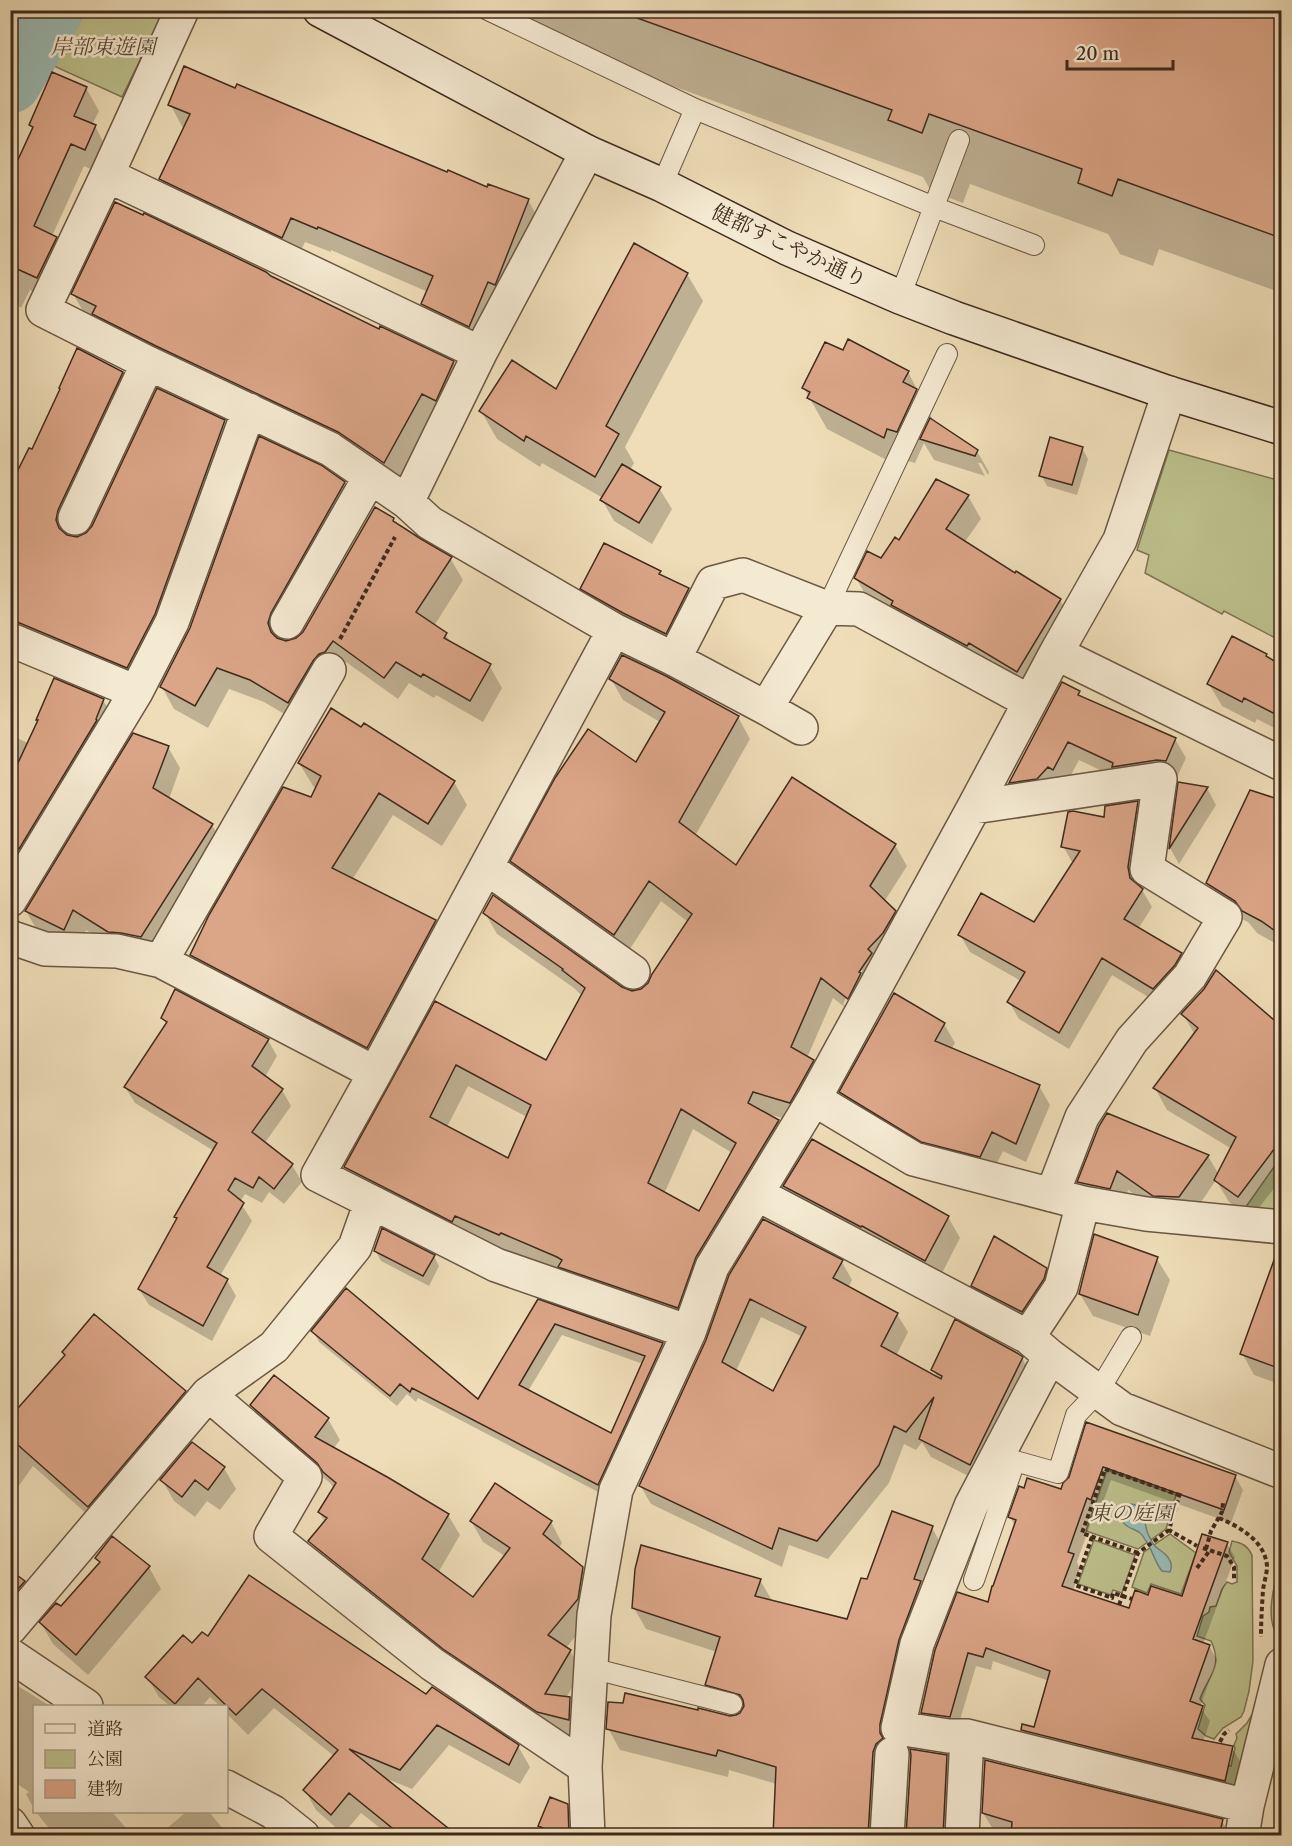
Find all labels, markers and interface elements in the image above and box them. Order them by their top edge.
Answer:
scale bar [1067,33,1174,71]
park label: 岸部東遊園 [51,34,158,59]
text: 20 m [1076,43,1120,65]
street label: 健都すこやか通り [708,199,871,292]
park label: 東の庭園 [1090,1500,1177,1525]
legend [33,1705,228,1813]
text: 道路 [87,1718,123,1740]
text: 公園 [87,1748,123,1770]
text: 建物 [87,1778,123,1800]

